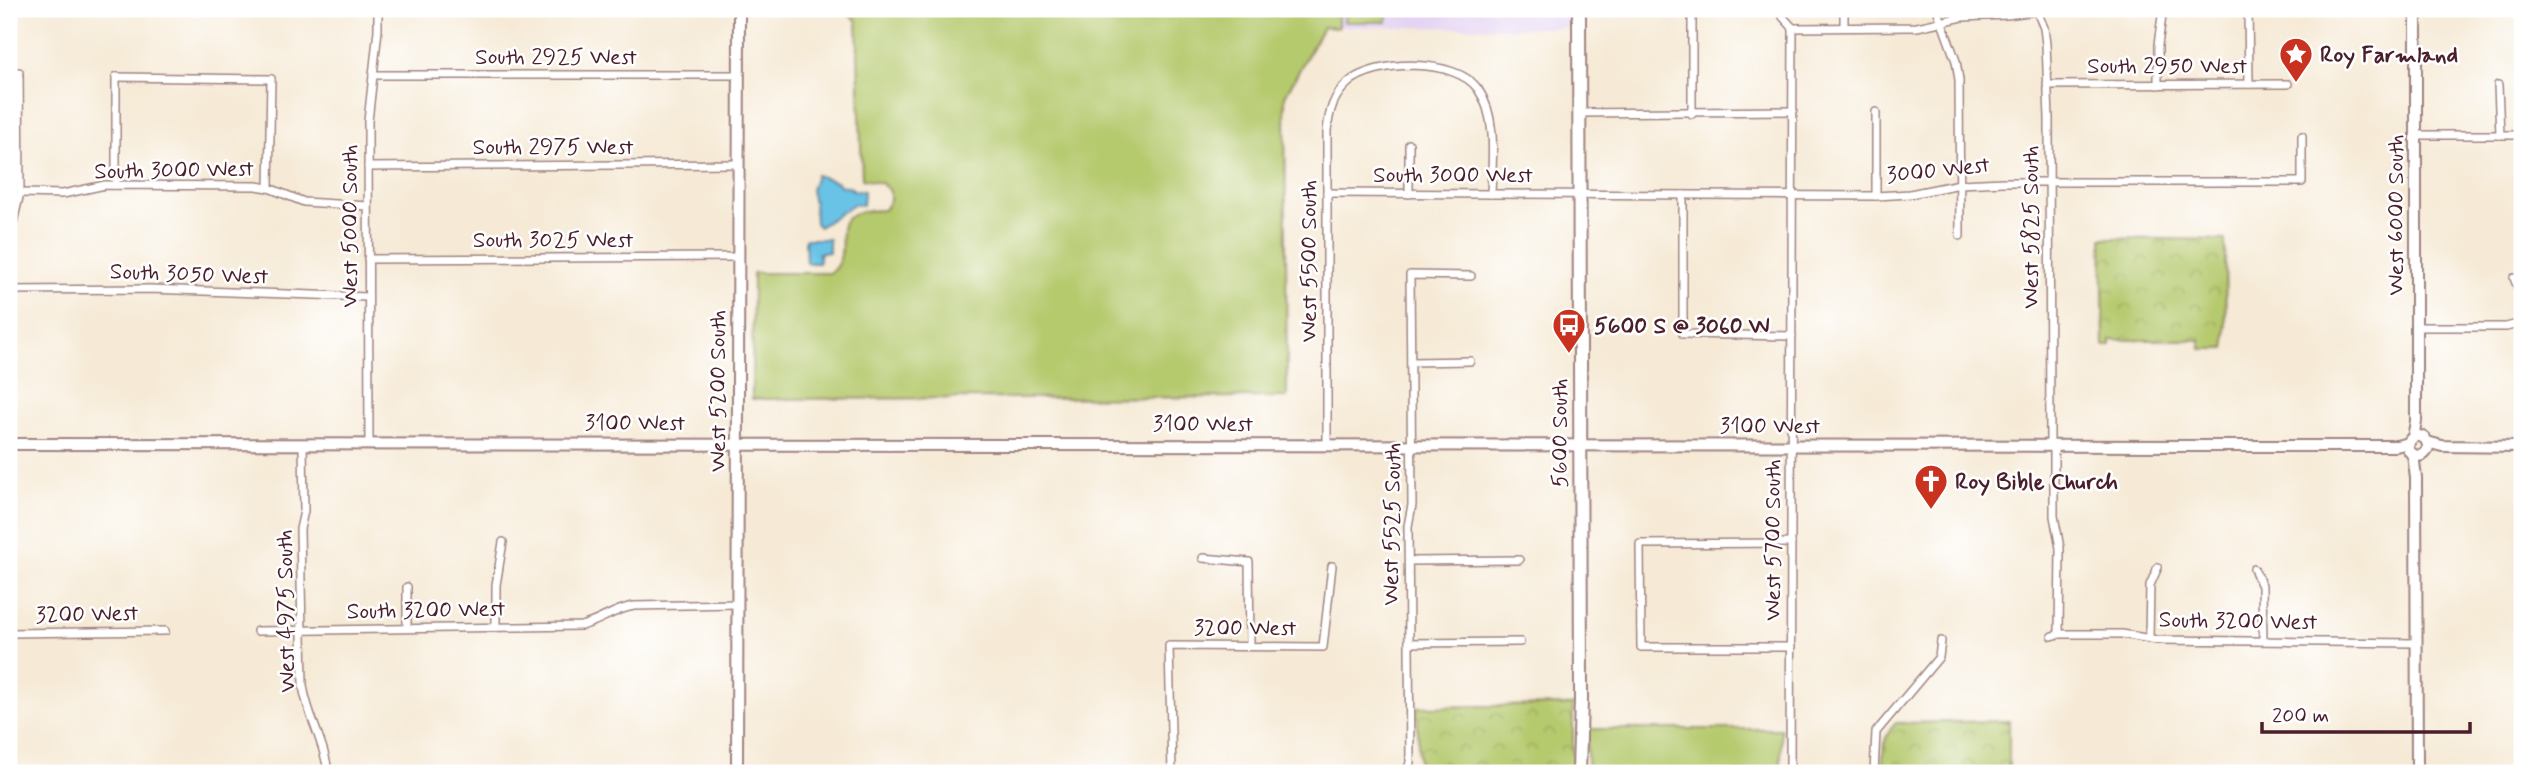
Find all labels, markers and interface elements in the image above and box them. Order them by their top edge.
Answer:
place icon: Roy Farmland [2277,35,2315,84]
place label: Roy Farmland [2320,41,2458,71]
street label: South 2925 West [475,43,637,73]
street label: South 2950 West [2087,52,2247,82]
street label: South 2975 West [472,133,634,163]
street label: West 6000 South [2382,134,2412,296]
street label: West 5000 South [336,144,366,308]
street label: West 5825 South [2017,145,2047,309]
street label: 3000 West [1885,151,1991,191]
street label: South 3000 West [94,155,254,187]
street label: South 3000 West [1373,161,1533,191]
street label: West 5500 South [1295,180,1325,342]
street label: South 3025 West [473,226,633,256]
street label: South 3050 West [109,257,269,293]
bus stop icon: 5600 S @ 3060 W [1550,306,1588,355]
street label: West 5200 South [704,310,734,472]
place label: 5600 S @ 3060 W [1594,312,1770,342]
street label: 5600 South [1546,378,1576,488]
street label: 3100 West [585,409,685,439]
street label: 3100 West [1153,410,1253,440]
street label: 3100 West [1720,412,1820,442]
street label: West 5525 South [1377,442,1409,606]
street label: West 5700 South [1759,459,1789,621]
church icon: Roy Bible Church [1912,462,1950,511]
place label: Roy Bible Church [1955,468,2118,498]
street label: West 4975 South [271,529,303,693]
street label: South 3200 West [346,595,506,627]
street label: 3200 West [35,599,139,631]
street label: South 3200 West [2158,606,2318,638]
street label: 3200 West [1194,614,1296,644]
scale bar [2262,691,2470,735]
text: 200 m [2272,702,2329,730]

